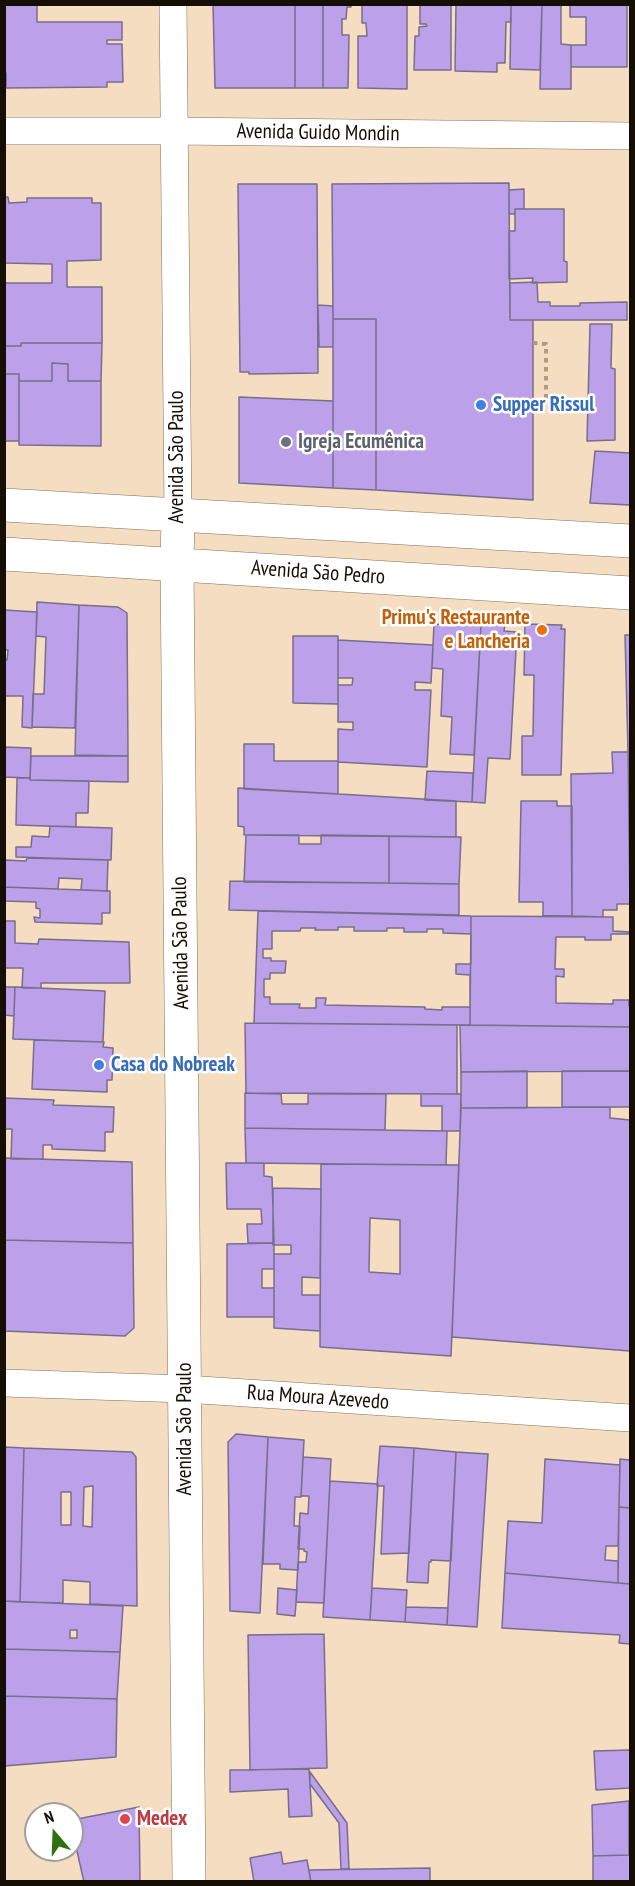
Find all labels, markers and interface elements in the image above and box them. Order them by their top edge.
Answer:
street label: Avenida Guido Mondin [236,119,400,147]
street label: Avenida São Paulo [164,390,190,524]
place label: Supper Rissul [493,392,594,418]
marker: Supper Rissul [474,398,488,412]
place label: Igreja Ecumênica [298,429,424,455]
marker: Igreja Ecumênica [279,435,293,449]
street label: Avenida São Pedro [250,556,386,590]
place label: Primu's Restaurante e Lancheria [382,605,530,655]
marker: Primu's Restaurante e Lancheria [535,623,549,637]
street label: Avenida São Paulo [167,876,195,1010]
place label: Casa do Nobreak [111,1052,235,1078]
marker: Casa do Nobreak [92,1058,106,1072]
street label: Avenida São Paulo [172,1362,198,1496]
street label: Rua Moura Azevedo [246,1380,390,1416]
north arrow [24,1802,84,1862]
text: N [41,1806,56,1828]
place label: Medex [137,1806,187,1832]
marker: Medex [118,1812,132,1826]

